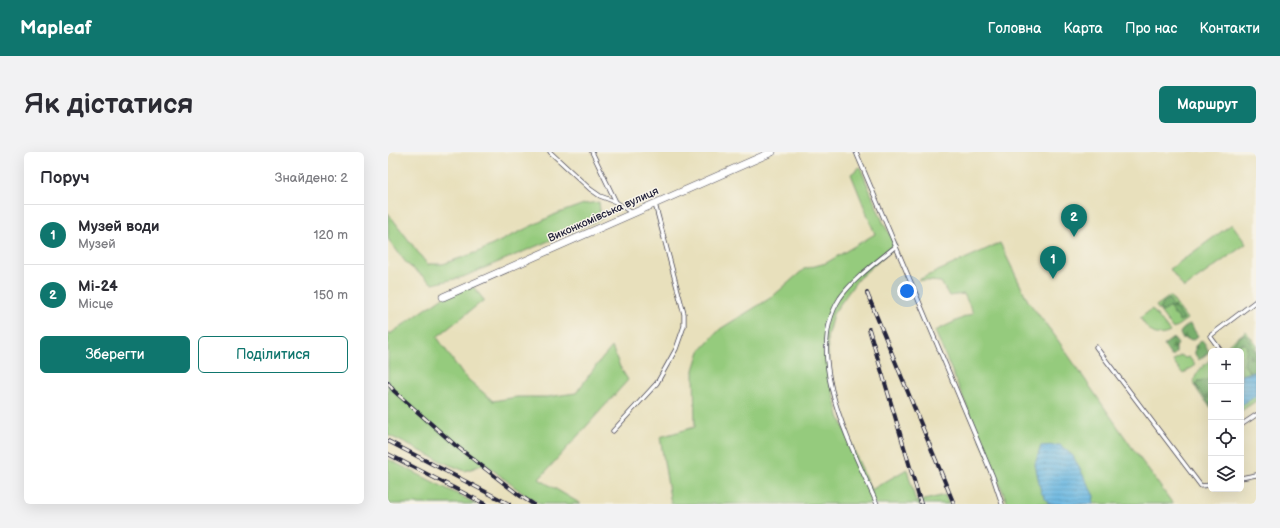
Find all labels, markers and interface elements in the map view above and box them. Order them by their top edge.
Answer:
text: Mapleaf [20,17,92,40]
text: Головна [988,20,1041,37]
text: Карта [1063,20,1103,37]
text: Про нас [1125,20,1177,37]
text: Контакти [1199,20,1260,37]
button: Маршрут [1159,86,1256,123]
text: Як дістатися [24,88,193,121]
text: Поруч [40,168,90,188]
text: Знайдено: 2 [275,170,348,186]
street label: Виконкомівська вулиця [546,184,661,245]
pin: 2 [1061,204,1087,237]
text: Музей води [78,217,159,236]
text: 1 [50,227,56,243]
text: 120 m [313,227,348,243]
text: Музей [78,236,116,252]
pin: 1 [1040,246,1066,279]
text: Мі-24 [78,277,118,296]
your location [897,281,917,301]
text: 2 [49,287,57,303]
text: 150 m [314,287,348,303]
text: Місце [78,296,113,312]
button: Зберегти [40,336,190,373]
button: Поділитися [198,336,348,373]
map controls [1208,348,1244,492]
button: + [1208,348,1244,384]
button: − [1208,384,1244,420]
button: locate [1208,420,1244,456]
button: layers [1208,456,1244,492]

